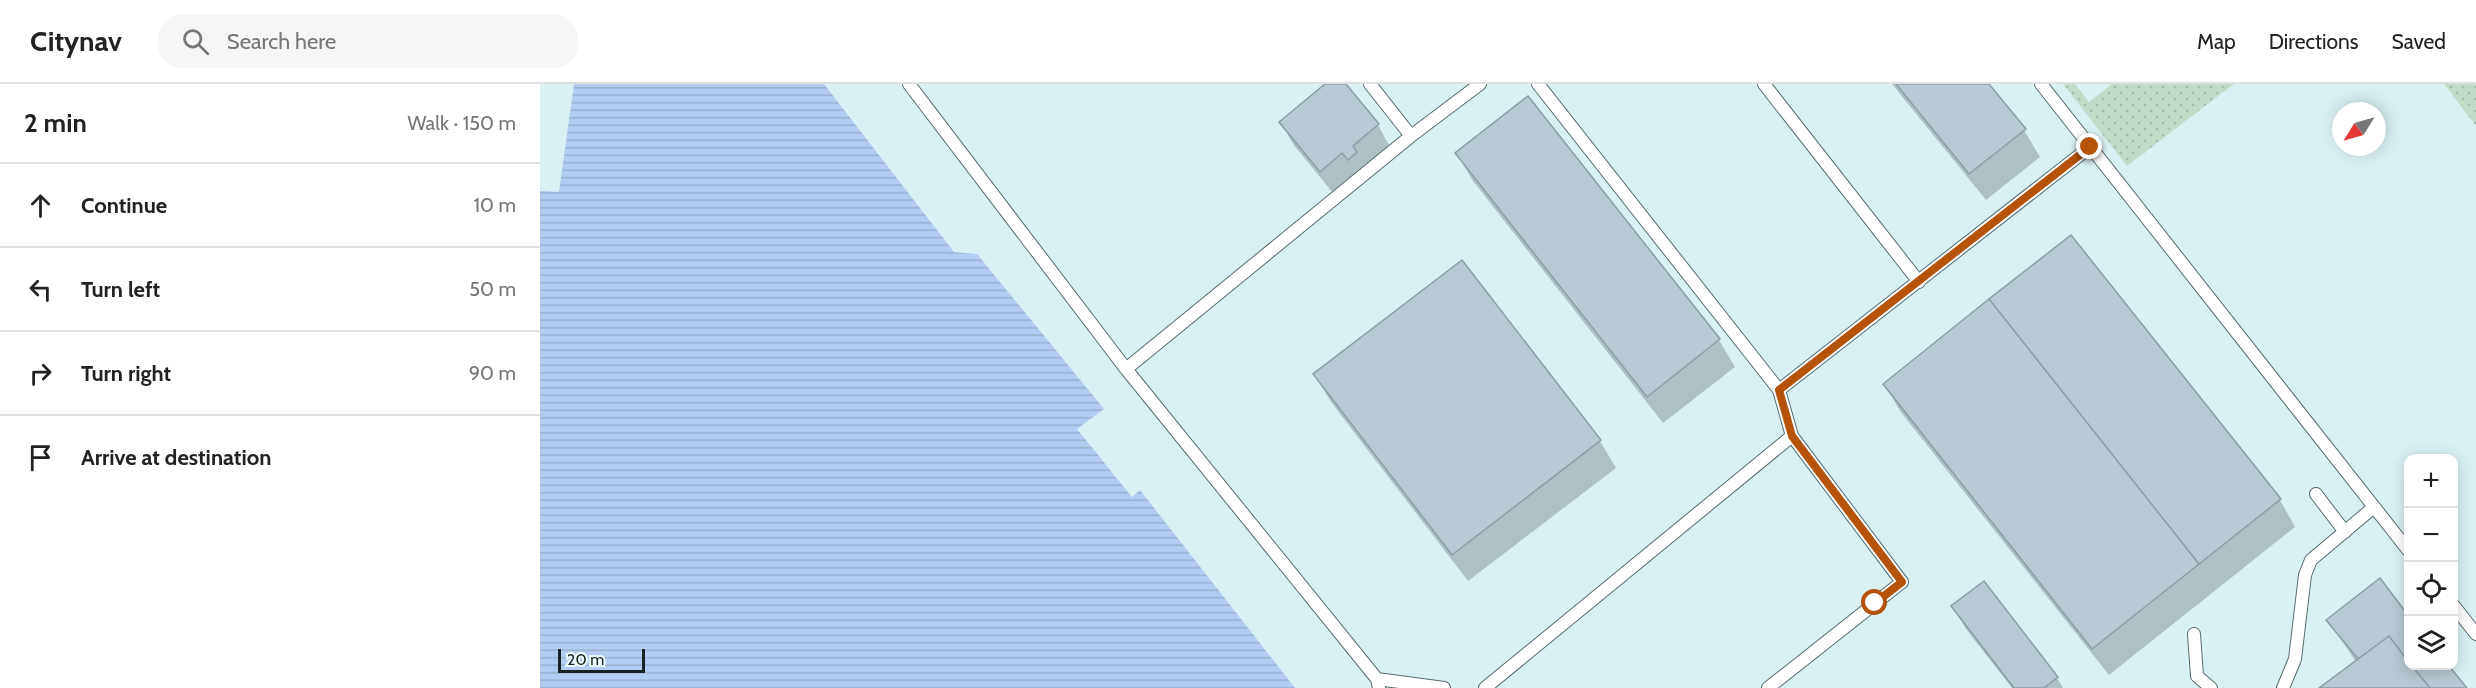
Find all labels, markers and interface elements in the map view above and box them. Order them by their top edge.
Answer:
search box [158,14,578,68]
text: Citynav [30,24,122,58]
icon: search [179,25,212,58]
text: Search here [227,28,336,55]
text: Map [2197,29,2236,54]
text: Directions [2269,29,2358,54]
text: Saved [2391,29,2446,54]
north arrow [2332,102,2386,156]
text: 2 min [24,107,87,139]
text: Walk · 150 m [408,111,516,135]
route end [2076,133,2102,159]
icon: ahead [24,189,57,222]
text: Continue [81,192,167,219]
text: 10 m [473,193,516,217]
icon: left [24,273,57,306]
text: Turn left [81,276,160,303]
text: 50 m [469,277,516,301]
icon: right [24,357,57,390]
text: Turn right [81,360,171,387]
text: 90 m [469,361,516,385]
icon: arrive [24,441,57,474]
text: Arrive at destination [81,444,271,471]
map controls [2404,454,2458,670]
button: + [2404,454,2458,508]
button: − [2404,508,2458,562]
button: locate [2404,562,2458,616]
route start [1861,589,1887,615]
button: layers [2404,616,2458,670]
scale bar [558,646,645,674]
text: 20 m [567,650,604,669]

